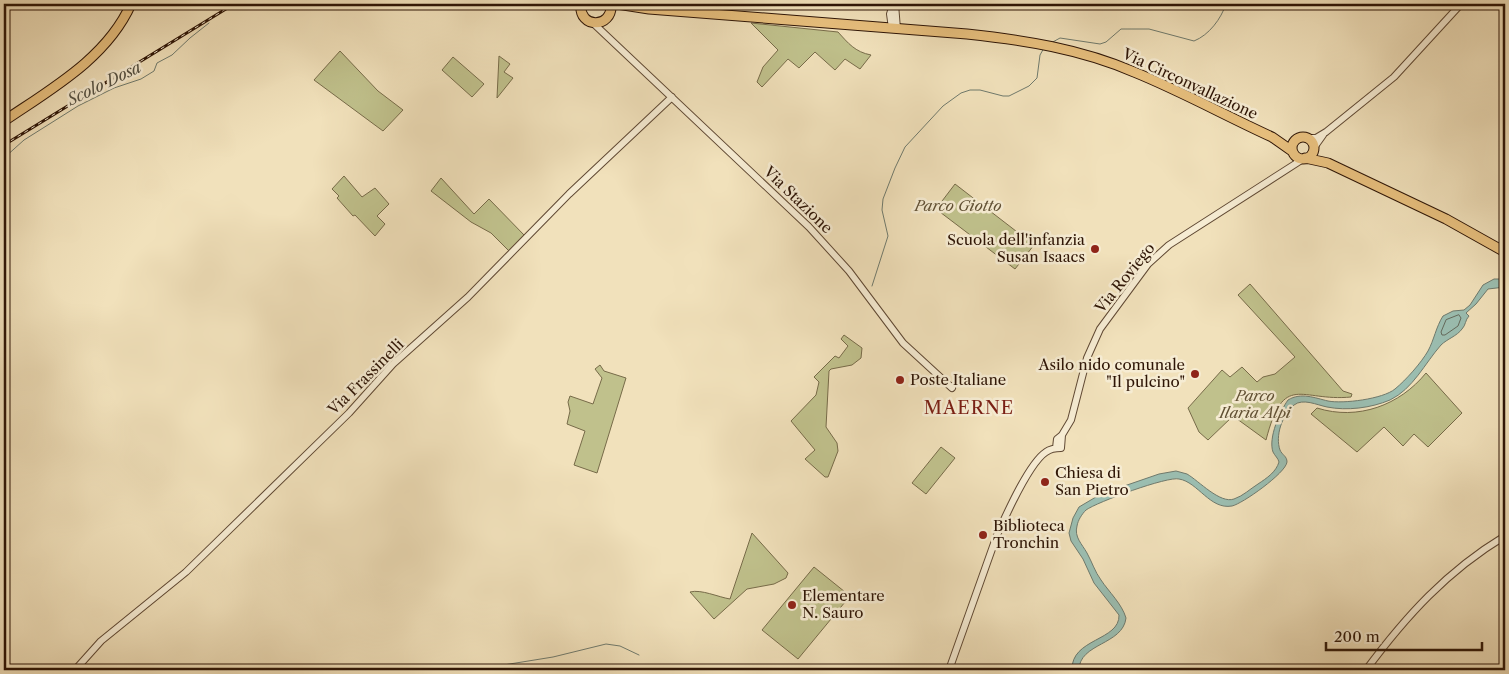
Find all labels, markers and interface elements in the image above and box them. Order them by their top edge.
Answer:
street label: Via Circonvallazione [1119,43,1261,123]
water label: Scolo Dosa [63,56,145,110]
street label: Via Stazione [759,161,837,237]
park label: Parco Giotto [914,196,1001,215]
place label: Scuola dell'infanzia Susan Isaacs [947,230,1085,266]
street label: Via Roviego [1090,239,1159,317]
marker: Scuola dell'infanzia Susan Isaacs [1089,243,1101,255]
street label: Via Frassinelli [323,334,408,419]
place label: Asilo nido comunale "Il pulcino" [1037,355,1185,391]
marker: Asilo nido comunale "Il pulcino" [1189,368,1201,380]
place label: Poste Italiane [910,370,1006,389]
marker: Poste Italiane [894,374,906,386]
park label: Parco Ilaria Alpi [1218,386,1292,422]
district label: MAERNE [924,397,1014,419]
place label: Chiesa di San Pietro [1055,463,1129,499]
marker: Chiesa di San Pietro [1039,476,1051,488]
place label: Biblioteca Tronchin [993,516,1065,552]
marker: Biblioteca Tronchin [977,529,989,541]
place label: Elementare N. Sauro [802,586,885,622]
marker: Elementare N. Sauro [786,599,798,611]
scale bar [1326,619,1483,651]
text: 200 m [1334,627,1380,646]

